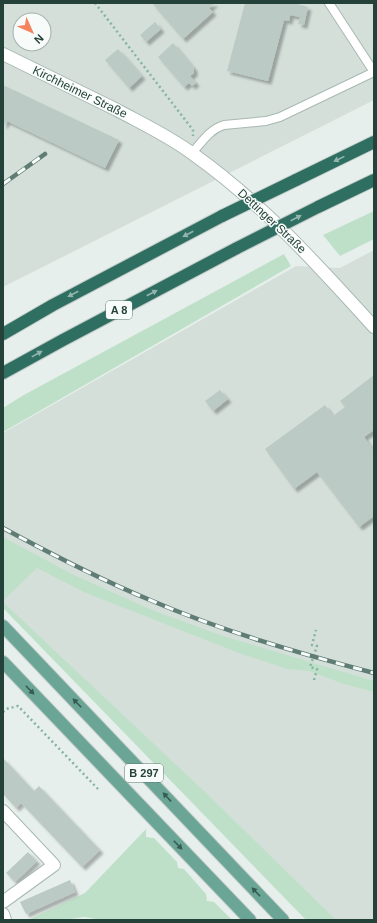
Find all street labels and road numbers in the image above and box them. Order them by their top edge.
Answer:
street label: Kirchheimer Straße [30,63,130,121]
street label: Dettinger Straße [235,186,309,256]
road number: A 8 [106,301,132,319]
road number: B 297 [125,764,163,782]

